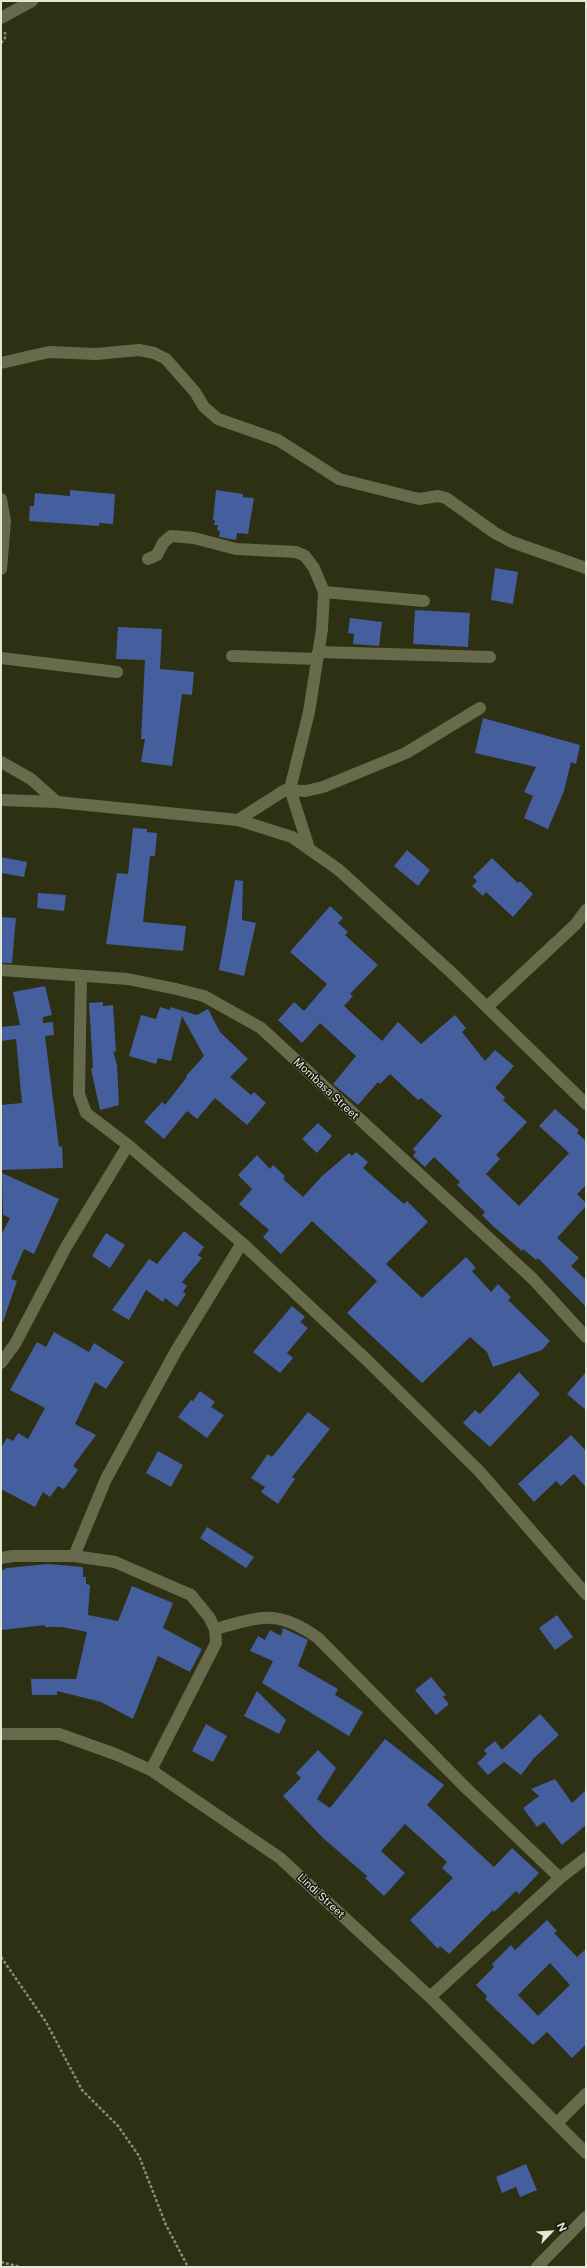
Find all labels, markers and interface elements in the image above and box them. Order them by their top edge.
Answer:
street label: Mombasa Street [291,1055,361,1123]
street label: Lindi Street [295,1871,347,1921]
north arrow [531,2212,571,2252]
text: N [555,2220,569,2233]

